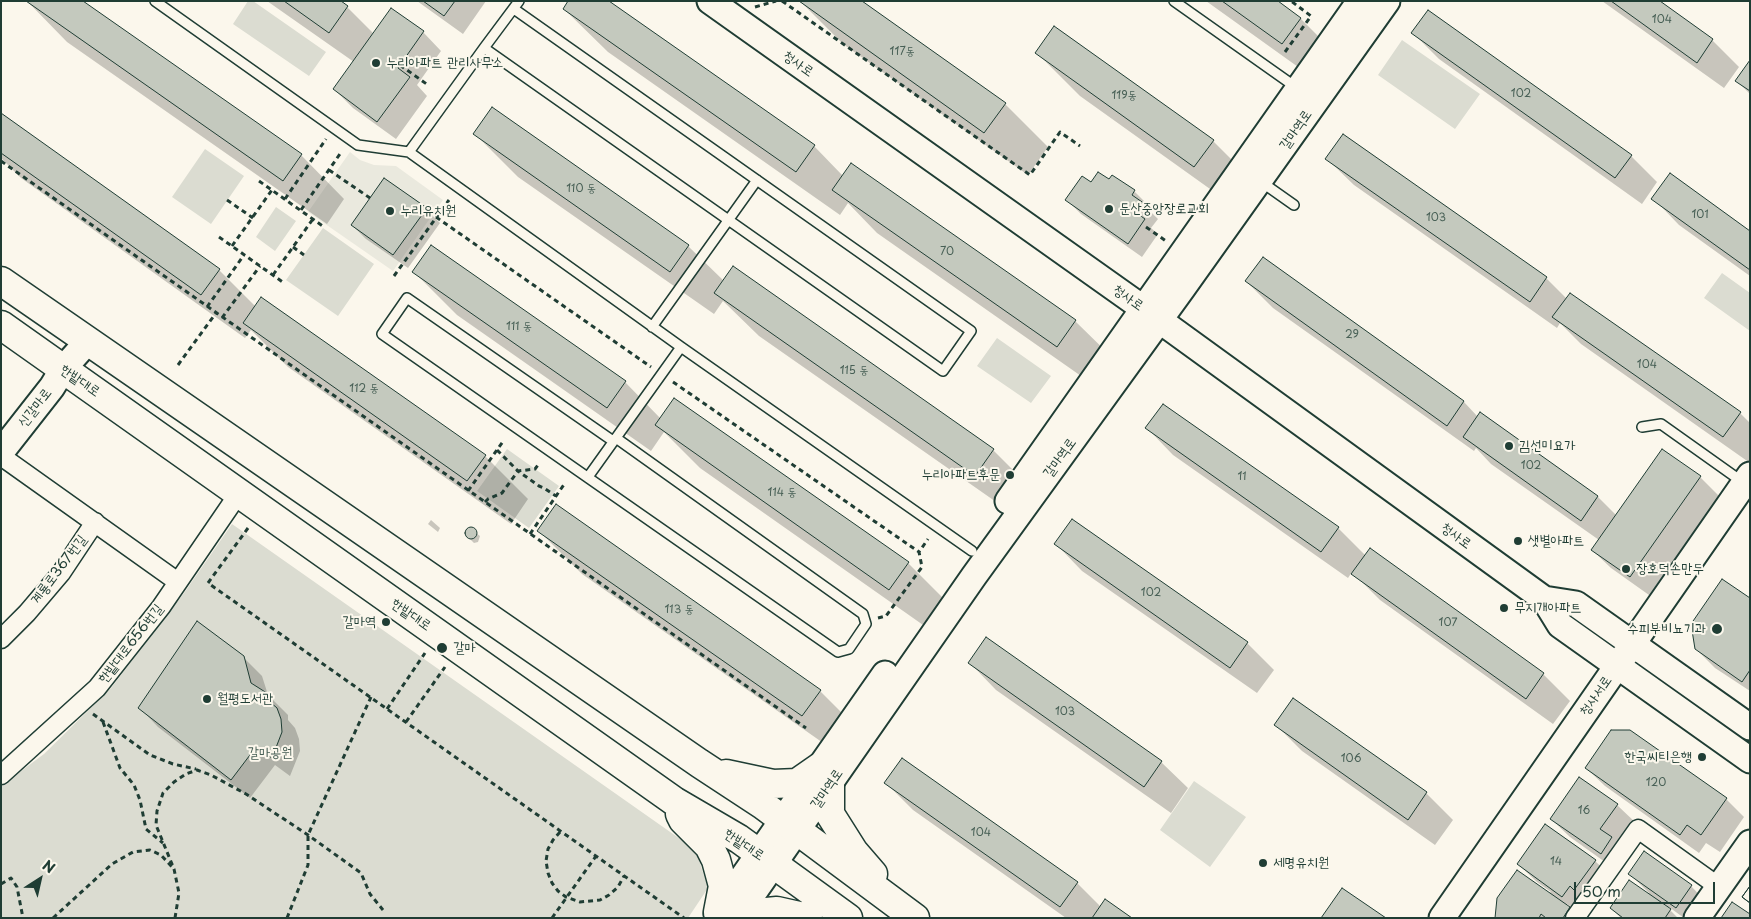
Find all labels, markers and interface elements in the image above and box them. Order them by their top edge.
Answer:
house number: 104 [1652,13,1672,27]
house number: 117동 [890,45,914,59]
street label: 청사로 [779,47,817,81]
place label: 누리아파트 관리사무소 [386,55,503,71]
marker: 누리아파트 관리사무소 [370,57,382,69]
house number: 102 [1511,87,1531,101]
house number: 119동 [1111,89,1137,103]
street label: 갈마역로 [1276,107,1316,153]
house number: 110 동 [566,182,596,196]
place label: 둔산중앙장로교회 [1119,201,1209,217]
place label: 누리유치원 [400,203,456,219]
marker: 둔산중앙장로교회 [1103,203,1115,215]
marker: 누리유치원 [384,205,396,217]
house number: 101 [1691,208,1709,222]
house number: 103 [1426,211,1446,225]
house number: 70 [940,245,954,259]
street label: 청사로 [1109,281,1147,315]
house number: 111 동 [506,320,532,334]
house number: 29 [1345,328,1359,342]
house number: 104 [1637,358,1657,372]
street label: 한밭대로 [57,361,103,401]
house number: 115 동 [840,364,868,378]
house number: 112 동 [349,382,379,396]
street label: 신갈마로 [15,385,55,431]
street label: 갈마역로 [1040,435,1080,481]
place label: 김선미요가 [1519,438,1575,454]
marker: 김선미요가 [1503,440,1515,452]
house number: 102 [1521,459,1541,473]
place label: 누리아파트후문 [921,467,1000,483]
marker: 누리아파트후문 [1004,469,1016,481]
house number: 11 [1237,470,1247,484]
house number: 114 동 [768,486,796,500]
street label: 청사로 [1437,519,1475,553]
street label: 계룡로367번길 [27,532,91,608]
place label: 샛별아파트 [1528,533,1584,549]
marker: 샛별아파트 [1512,535,1524,547]
place label: 장호덕손만두 [1636,561,1704,577]
marker: 장호덕손만두 [1620,563,1632,575]
house number: 102 [1141,586,1161,600]
street label: 한밭대로 [388,595,434,635]
place label: 무지개아파트 [1514,600,1582,616]
street label: 한밭대로656번길 [95,601,167,687]
marker: 무지개아파트 [1498,602,1510,614]
house number: 113 동 [664,603,694,617]
place label: 갈마역 [342,614,376,630]
marker: 갈마역 [380,616,392,628]
house number: 107 [1439,616,1457,630]
place label: 수피부비뇨기과 [1627,621,1706,637]
marker: 수피부비뇨기과 [1710,622,1724,636]
place label: 갈마 [453,640,476,656]
marker: 갈마 [435,641,449,655]
street label: 청사서로 [1576,673,1616,719]
place label: 월평도서관 [217,691,273,707]
marker: 월평도서관 [201,693,213,705]
house number: 103 [1055,705,1075,719]
park label: 갈마공원 [247,745,293,761]
place label: 한국씨티은행 [1624,749,1692,765]
marker: 한국씨티은행 [1696,751,1708,763]
house number: 106 [1341,752,1361,766]
street label: 갈마역로 [807,766,847,812]
house number: 120 [1646,776,1666,790]
house number: 16 [1578,804,1590,818]
street label: 한밭대로 [721,825,767,865]
house number: 104 [971,826,991,840]
north arrow [15,854,65,904]
text: N [38,855,59,878]
place label: 세명유치원 [1273,855,1329,871]
house number: 14 [1550,855,1562,869]
marker: 세명유치원 [1257,857,1269,869]
scale bar [1576,872,1717,904]
text: 50 m [1582,879,1621,902]

